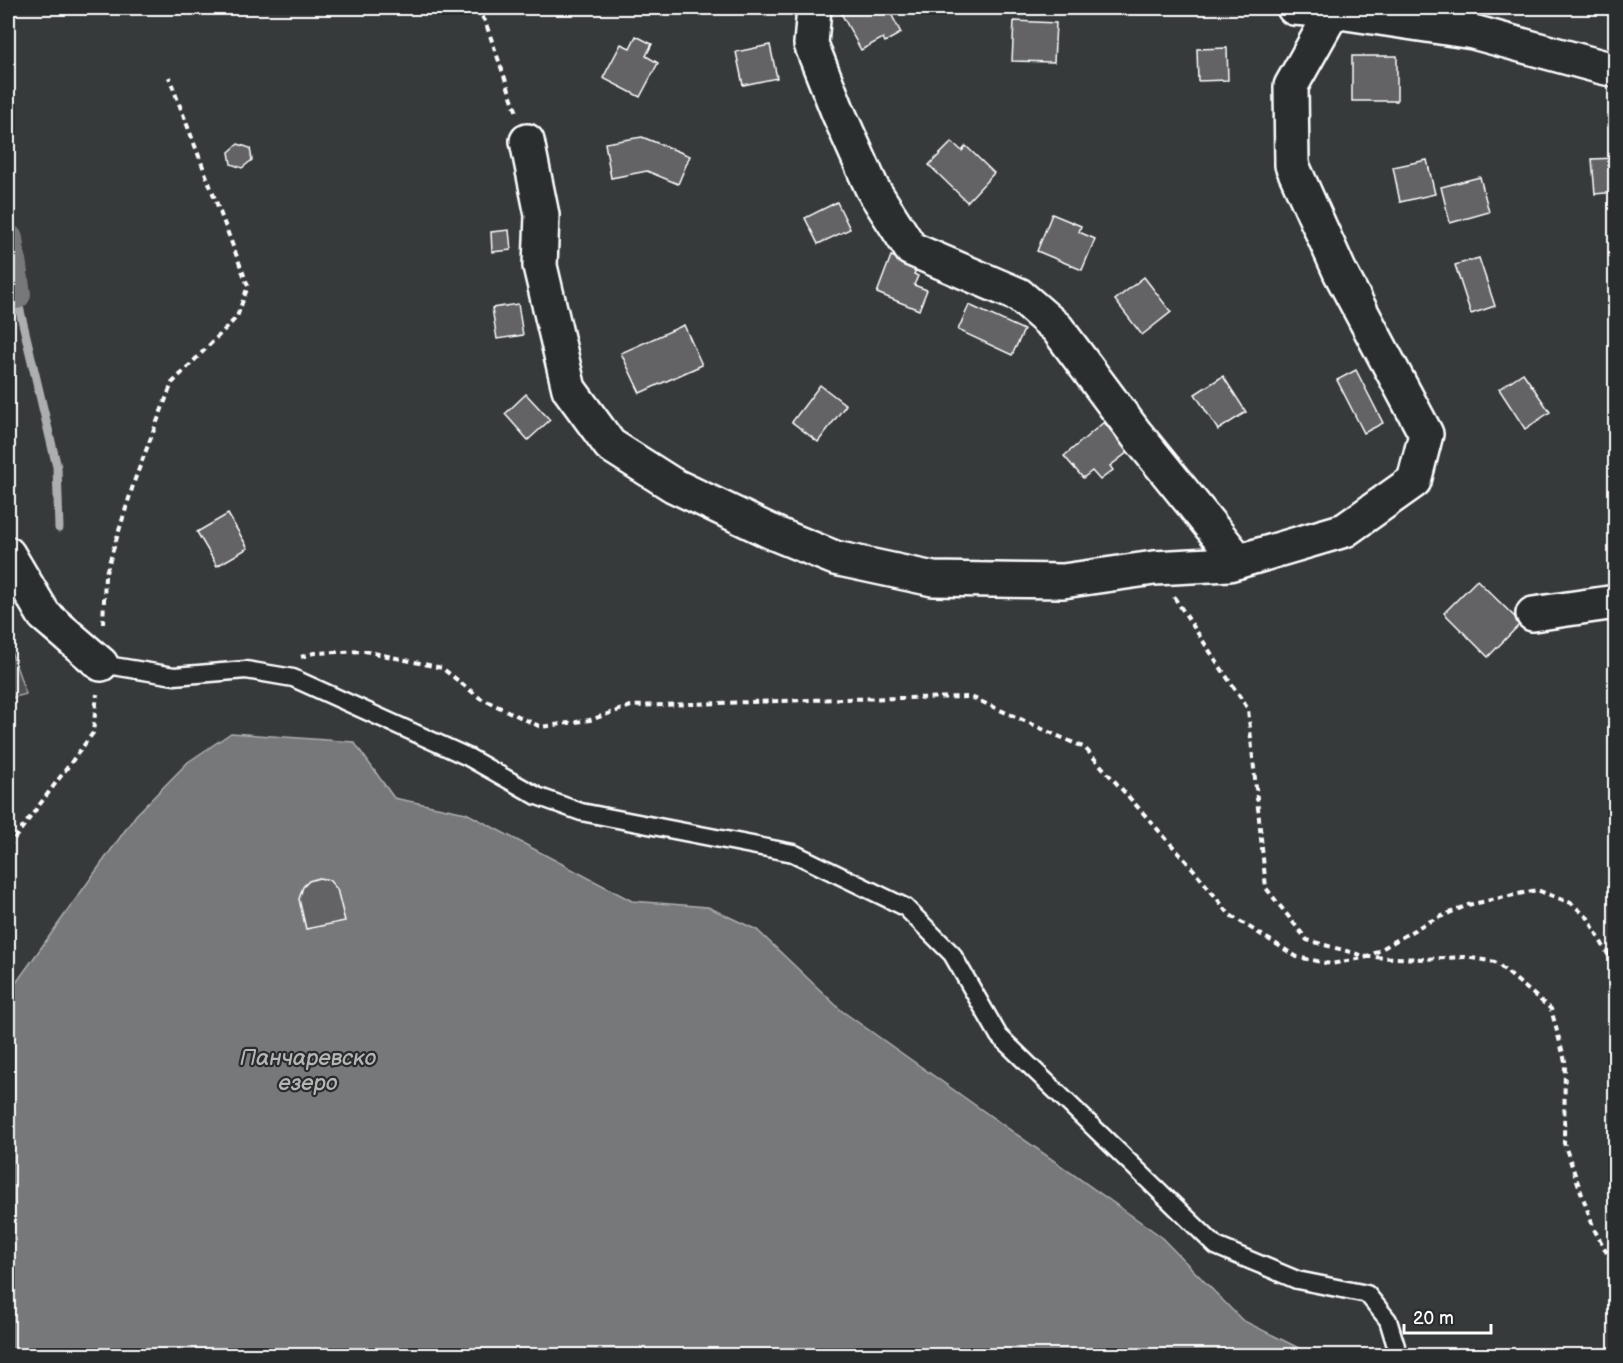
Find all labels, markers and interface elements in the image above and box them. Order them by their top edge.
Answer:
water label: Панчаревско езеро [240,1045,377,1097]
scale bar [1404,1297,1491,1335]
text: 20 m [1413,1308,1454,1329]

